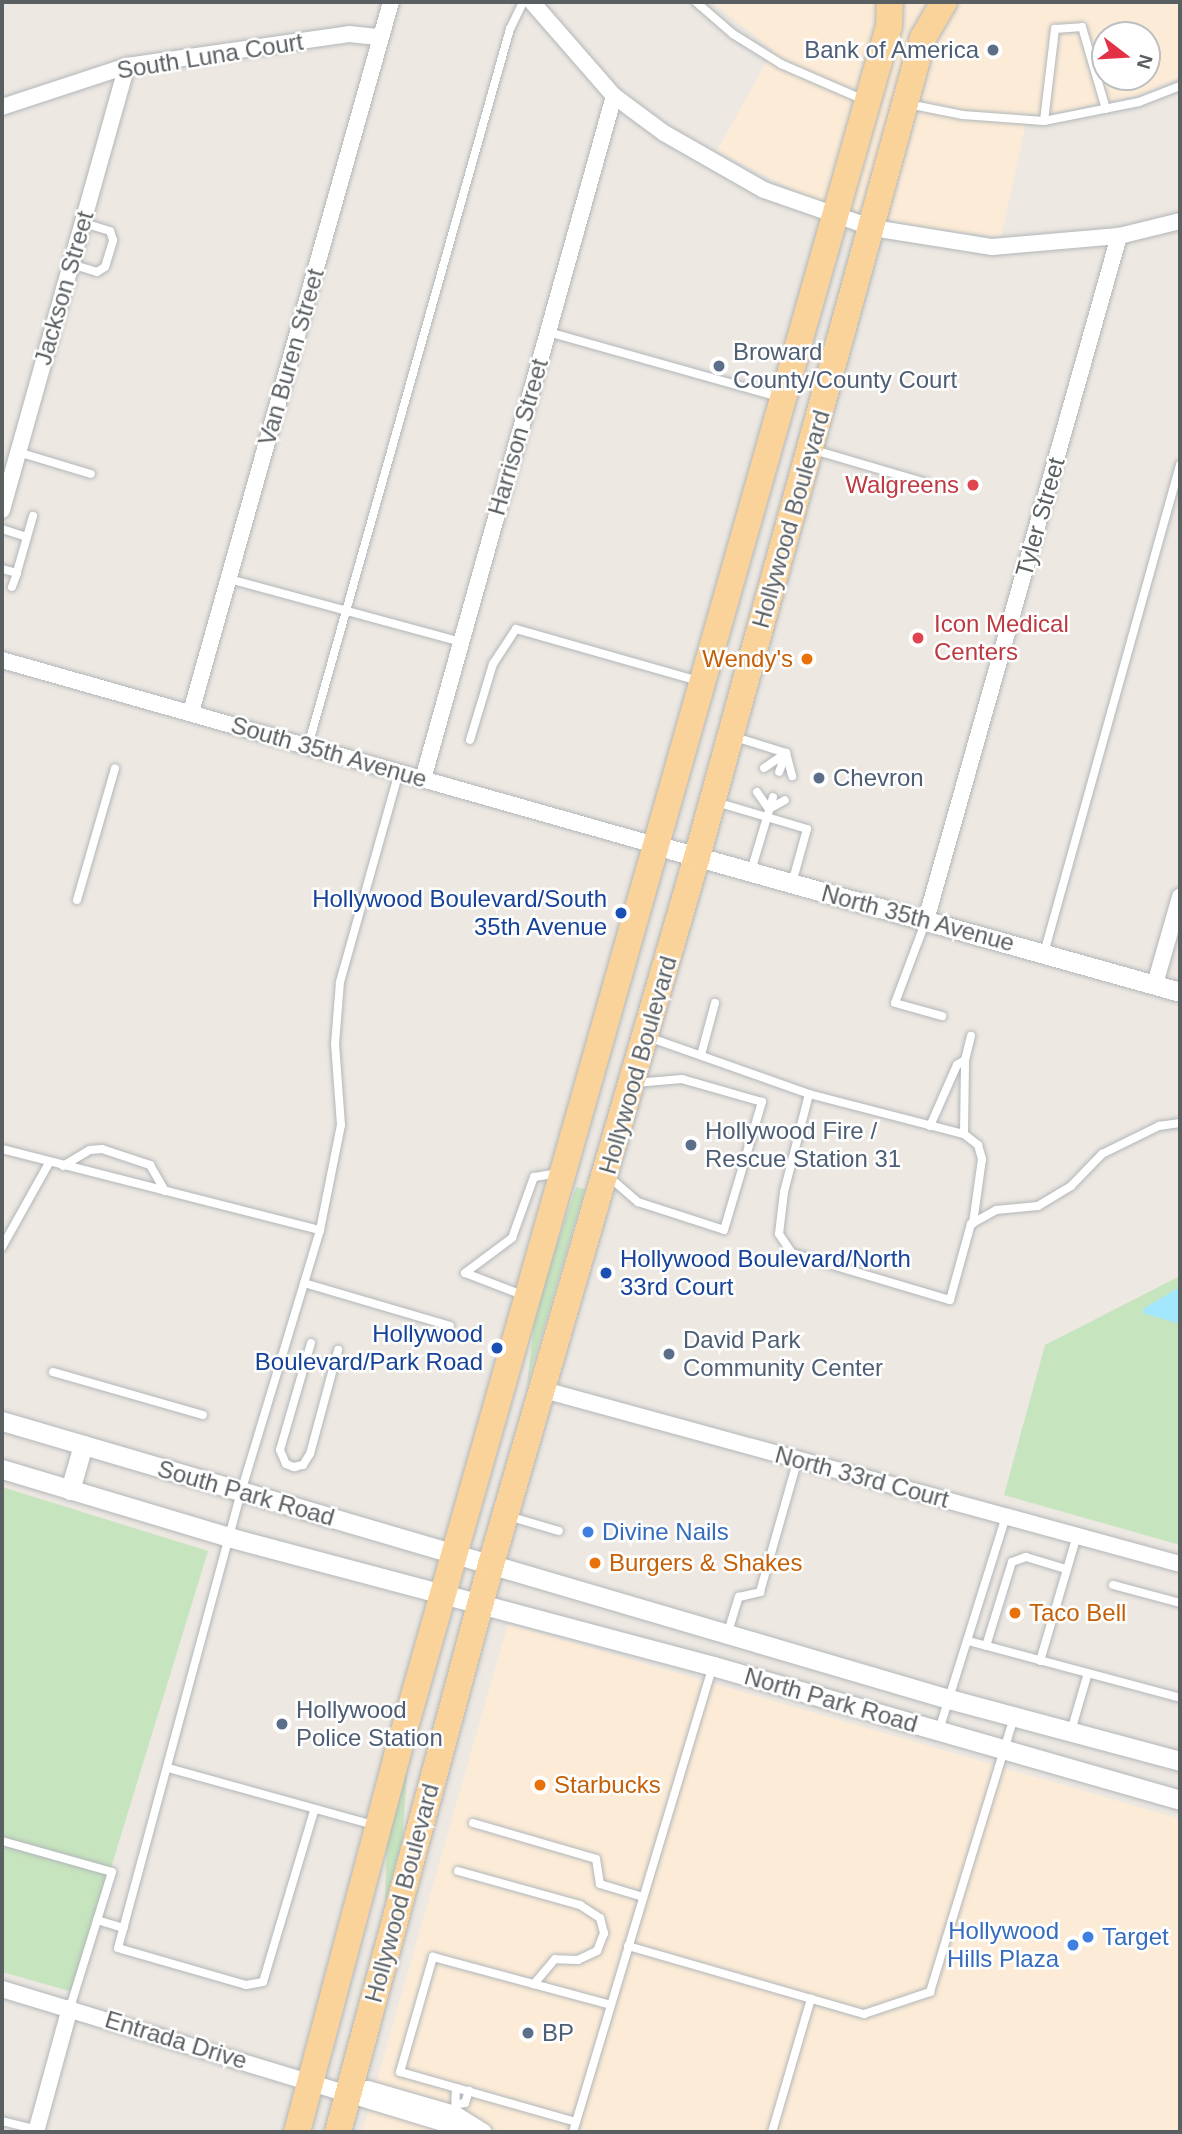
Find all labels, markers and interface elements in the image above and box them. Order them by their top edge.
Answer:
north arrow [1091,21,1161,91]
street label: South Luna Court [115,27,305,85]
place label: Bank of America [803,36,979,64]
marker: Bank of America [985,42,1001,58]
text: N [1133,52,1157,71]
street label: Jackson Street [28,208,100,368]
street label: Van Buren Street [252,265,330,449]
place label: Broward County/County Court [733,338,957,394]
street label: Harrison Street [482,355,554,519]
marker: Broward County/County Court [711,358,727,374]
street label: Hollywood Boulevard [746,407,836,631]
street label: Tyler Street [1009,454,1071,580]
place label: Walgreens [845,471,959,499]
marker: Walgreens [965,477,981,493]
place label: Icon Medical Centers [934,610,1069,666]
marker: Icon Medical Centers [908,628,928,648]
place label: Wendy's [702,645,793,673]
marker: Wendy's [799,651,815,667]
street label: South 35th Avenue [227,710,431,794]
place label: Chevron [833,764,924,792]
marker: Chevron [811,770,827,786]
street label: North 35th Avenue [818,878,1018,958]
place label: Hollywood Boulevard/South 35th Avenue [312,885,607,941]
marker: Hollywood Boulevard/South 35th Avenue [613,905,629,921]
street label: Hollywood Boulevard [593,953,683,1177]
place label: Hollywood Fire / Rescue Station 31 [705,1117,901,1173]
marker: Hollywood Fire / Rescue Station 31 [683,1137,699,1153]
place label: Hollywood Boulevard/North 33rd Court [620,1245,911,1301]
marker: Hollywood Boulevard/North 33rd Court [598,1265,614,1281]
place label: Hollywood Boulevard/Park Road [255,1320,483,1376]
place label: David Park Community Center [683,1326,883,1382]
marker: Hollywood Boulevard/Park Road [489,1340,505,1356]
marker: David Park Community Center [661,1346,677,1362]
street label: North 33rd Court [772,1440,952,1514]
street label: South Park Road [154,1454,338,1532]
place label: Divine Nails [602,1518,729,1546]
marker: Divine Nails [580,1524,596,1540]
place label: Burgers & Shakes [609,1549,802,1577]
marker: Burgers & Shakes [587,1555,603,1571]
place label: Taco Bell [1029,1599,1126,1627]
marker: Taco Bell [1007,1605,1023,1621]
street label: North Park Road [741,1662,921,1738]
place label: Hollywood Police Station [296,1696,443,1752]
marker: Hollywood Police Station [274,1716,290,1732]
place label: Starbucks [554,1771,661,1799]
marker: Starbucks [532,1777,548,1793]
street label: Hollywood Boulevard [359,1780,445,2006]
place label: Hollywood Hills Plaza [947,1917,1059,1973]
place label: Target [1102,1923,1169,1951]
marker: Target [1080,1929,1096,1945]
marker: Hollywood Hills Plaza [1065,1937,1081,1953]
street label: Entrada Drive [102,2005,250,2075]
place label: BP [542,2019,574,2047]
marker: BP [520,2025,536,2041]

